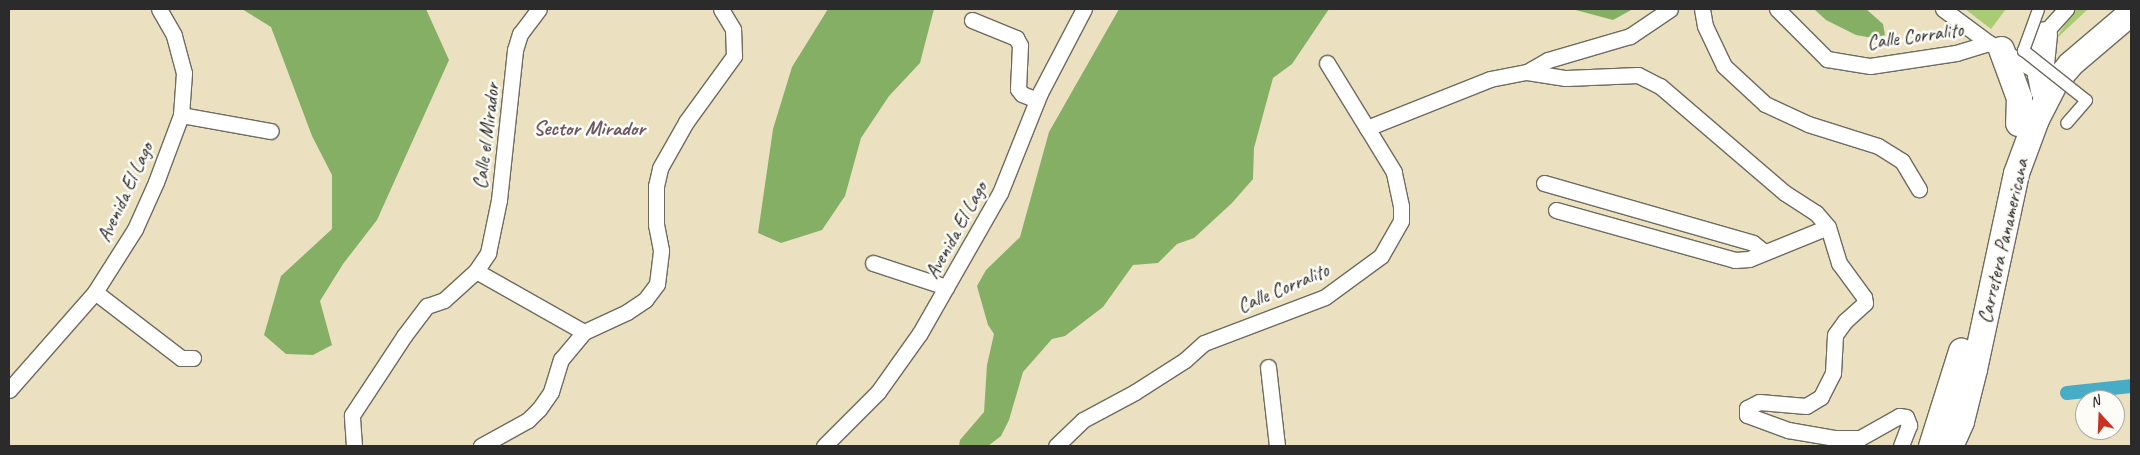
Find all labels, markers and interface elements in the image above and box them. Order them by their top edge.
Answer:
street label: Calle Corralito [1866,17,1964,55]
street label: Calle el Mirador [468,81,504,191]
district label: Sector Mirador [533,115,645,141]
street label: Avenida El Lago [92,138,158,246]
street label: Carretera Panamericana [1972,156,2034,326]
street label: Avenida El Lago [920,177,992,283]
street label: Calle Corralito [1234,258,1332,318]
north arrow [2075,390,2125,440]
text: N [2088,392,2102,411]

